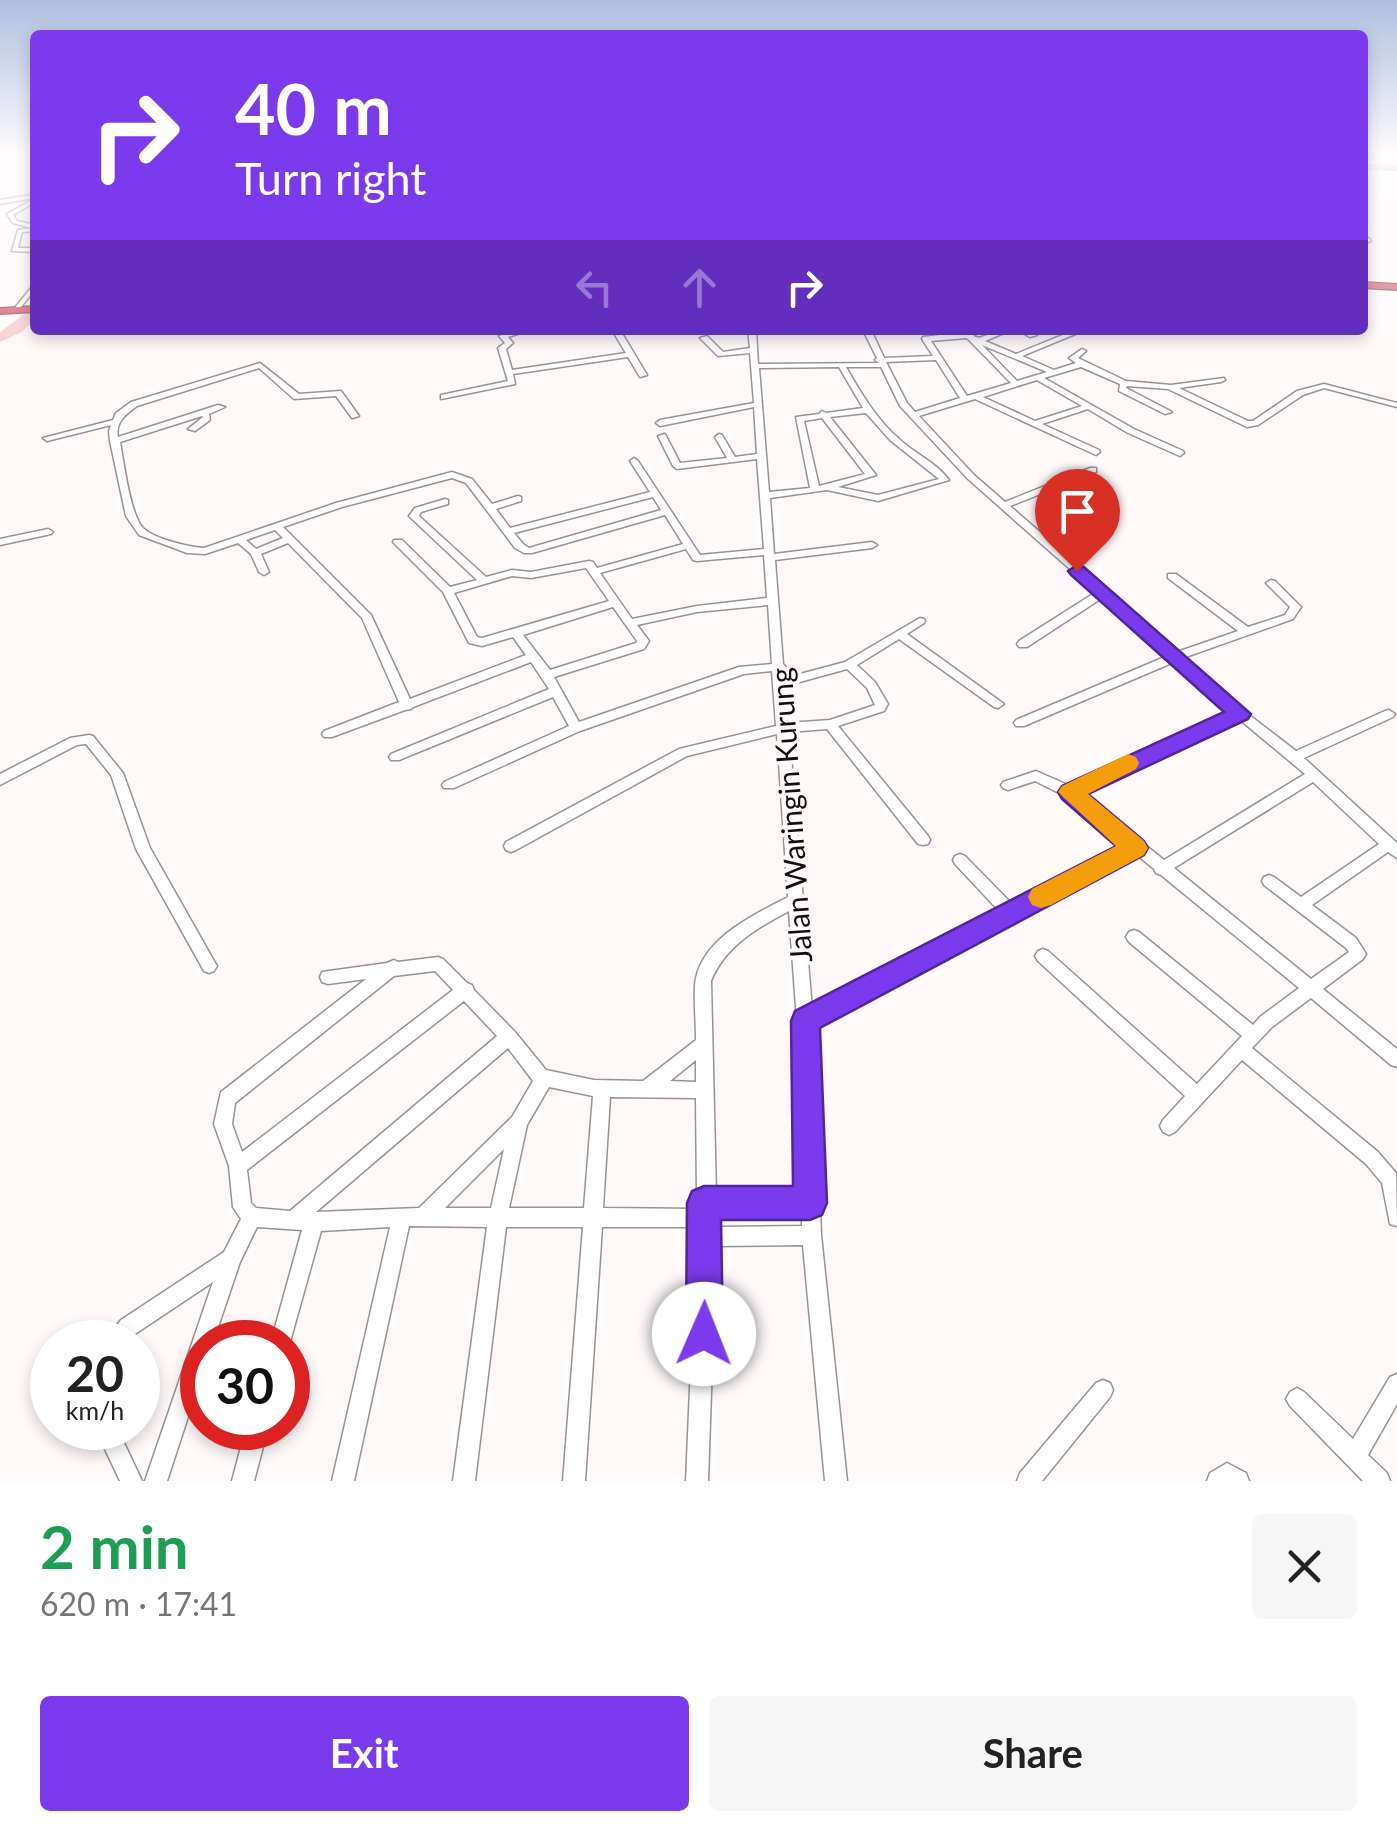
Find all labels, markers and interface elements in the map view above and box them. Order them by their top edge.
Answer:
text: 40 m [235,66,392,150]
icon: right [70,70,200,200]
text: Turn right [235,151,426,205]
icon: left [567,260,622,315]
icon: ahead [672,260,727,315]
icon: right [777,260,832,315]
pin [1035,469,1120,572]
icon: arrive [1050,484,1105,539]
street label: Jalan Waringin Kurung [762,667,818,963]
position arrow [652,1282,756,1386]
speed limit sign: 30 [180,1320,310,1450]
text: 20 [66,1343,124,1403]
text: km/h [66,1395,124,1425]
text: 2 min [40,1510,189,1582]
button: close [1252,1514,1357,1619]
text: 620 m · 17:41 [40,1584,237,1623]
button: Exit [40,1696,689,1811]
button: Share [709,1696,1357,1811]

